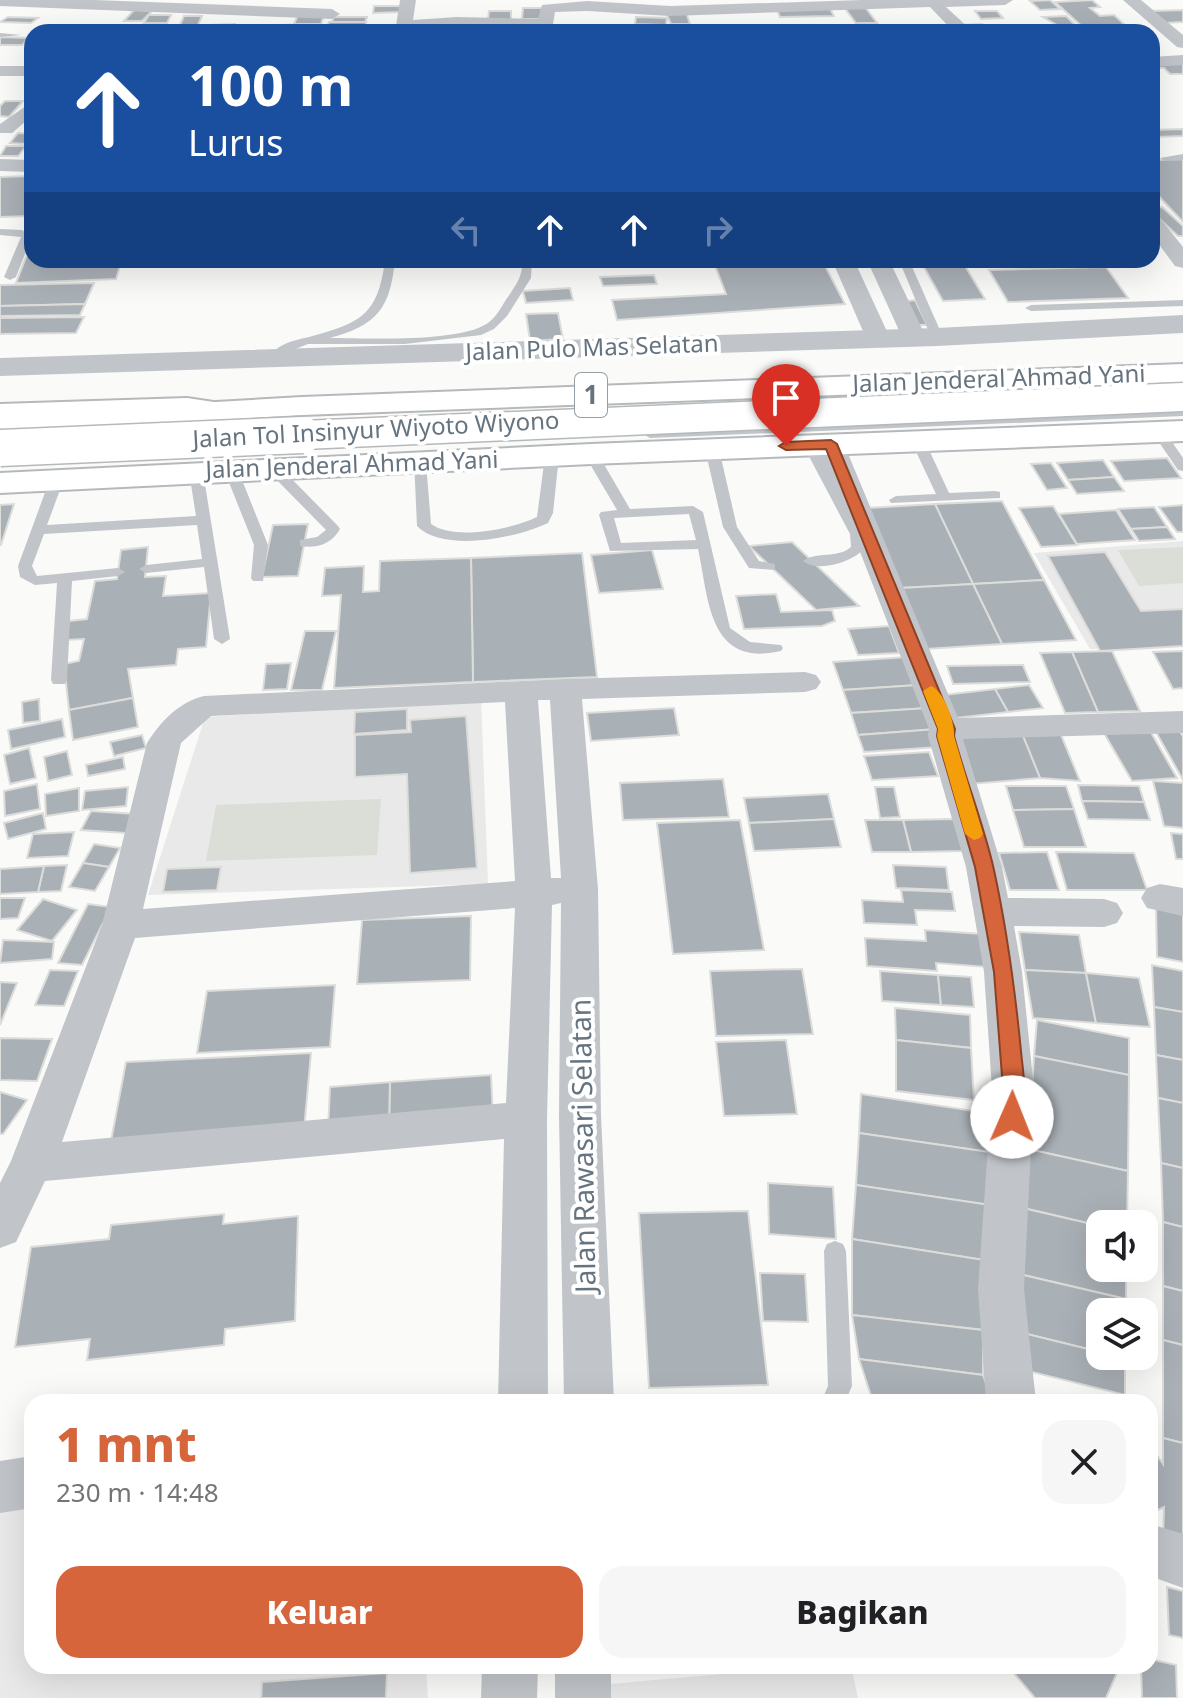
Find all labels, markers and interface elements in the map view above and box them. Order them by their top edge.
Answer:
text: 100 m [188,46,353,122]
icon: ahead [56,56,160,160]
text: Lurus [188,118,283,167]
icon: left [444,208,488,252]
icon: ahead [528,208,572,252]
icon: ahead [612,208,656,252]
icon: right [696,208,740,252]
street label: Jalan Pulo Mas Selatan [463,326,719,367]
street label: Jalan Jenderal Ahmad Yani [850,356,1146,399]
pin [752,364,820,446]
road number: 1 [575,373,607,417]
icon: arrive [764,376,808,420]
street label: Jalan Tol Insinyur Wiyoto Wiyono [190,402,560,455]
street label: Jalan Jenderal Ahmad Yani [203,442,499,485]
street label: Jalan Rawasari Selatan [560,999,604,1296]
position arrow [970,1075,1054,1159]
map controls [1086,1210,1158,1370]
button: sound [1086,1210,1158,1282]
button: layers [1086,1298,1158,1370]
text: 1 mnt [56,1411,197,1476]
button: close [1042,1420,1126,1504]
text: 230 m · 14:48 [56,1474,219,1510]
button: Keluar [56,1566,583,1658]
button: Bagikan [599,1566,1126,1658]

